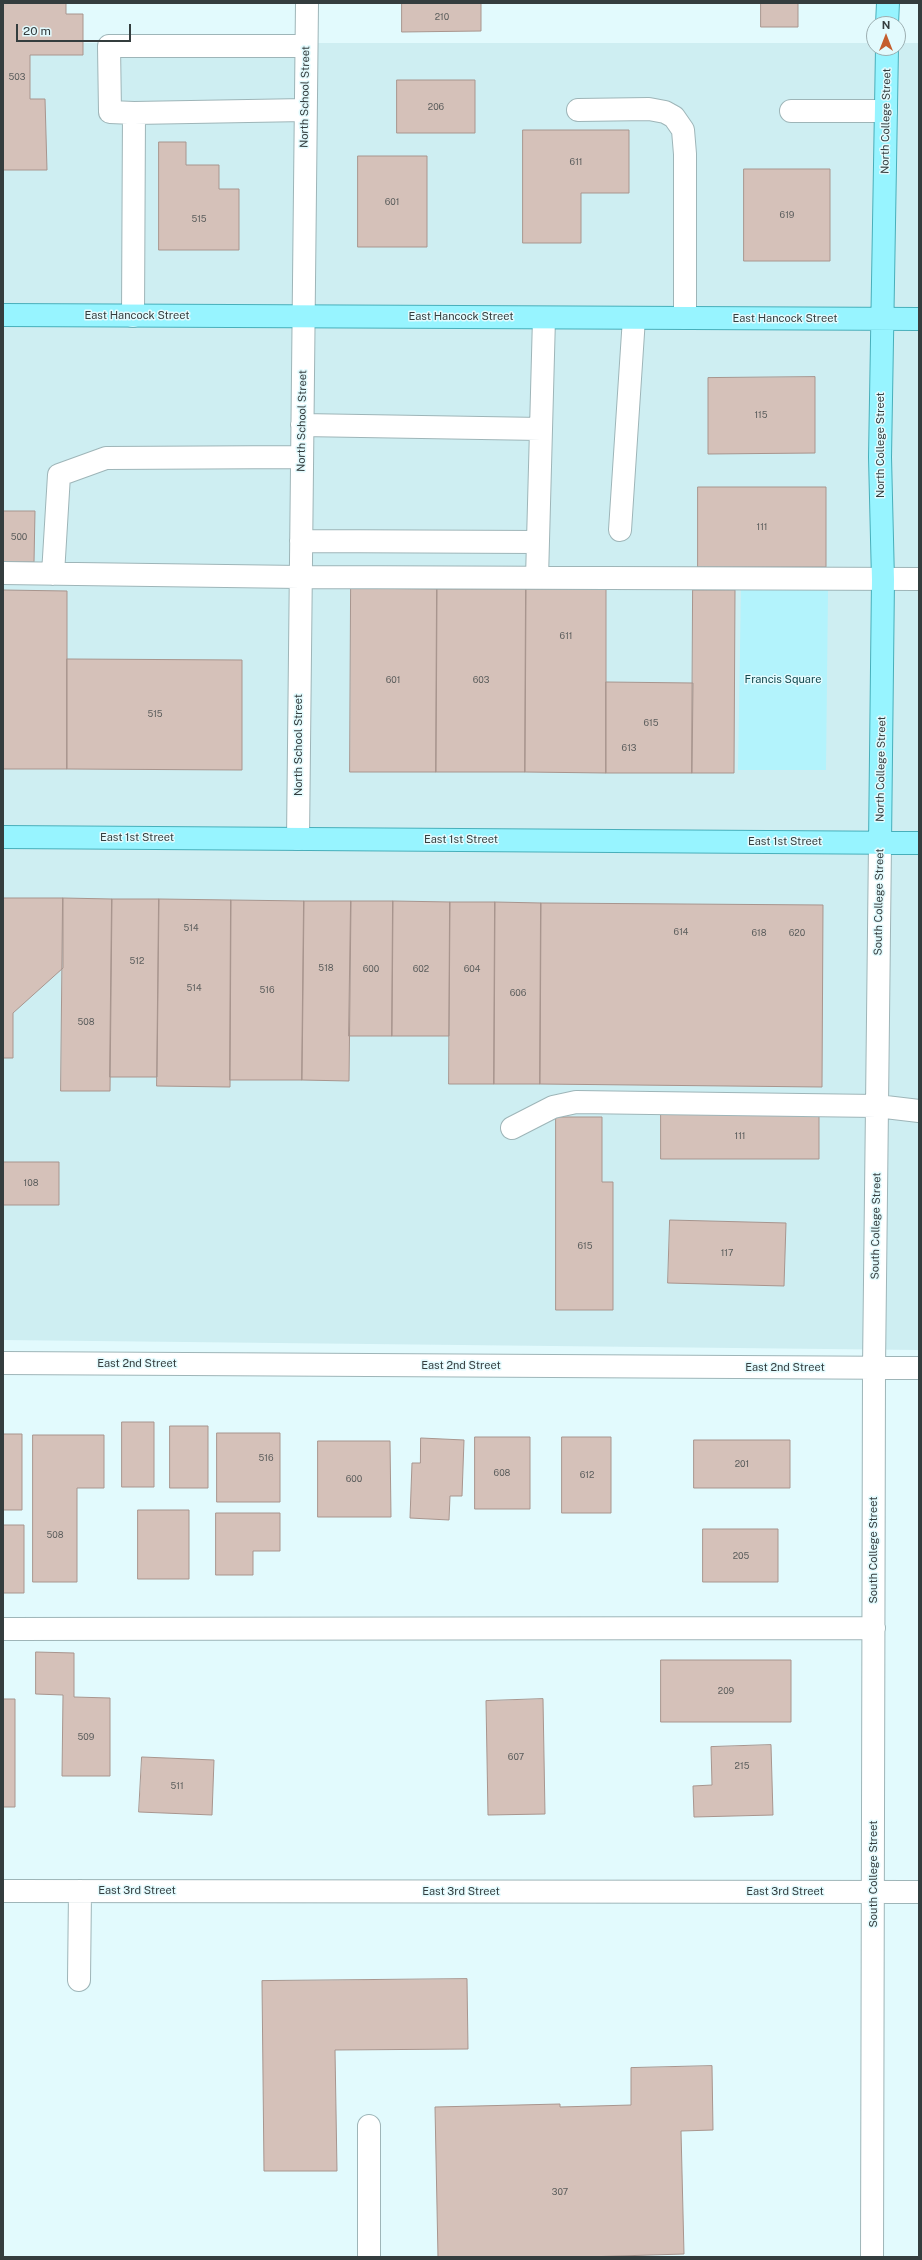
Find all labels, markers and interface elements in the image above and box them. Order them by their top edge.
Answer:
house number: 210 [435,12,449,22]
scale bar [18,16,133,42]
north arrow [866,16,906,56]
text: N [882,19,890,31]
text: 20 m [23,24,51,38]
street label: North School Street [298,46,312,148]
street label: North College Street [878,68,894,174]
house number: 503 [9,72,25,82]
house number: 206 [428,102,444,112]
house number: 611 [570,157,582,167]
house number: 601 [385,197,399,207]
house number: 619 [780,210,794,220]
house number: 515 [191,214,207,224]
street label: East Hancock Street [84,309,190,323]
street label: East Hancock Street [408,310,514,324]
street label: East Hancock Street [732,312,838,326]
street label: North School Street [295,370,309,472]
street label: North College Street [874,392,888,498]
house number: 115 [754,410,768,420]
house number: 111 [757,522,767,532]
house number: 500 [11,532,27,542]
house number: 611 [560,631,572,641]
park label: Francis Square [745,673,821,687]
house number: 601 [386,675,400,685]
house number: 603 [473,675,489,685]
street label: North School Street [292,694,306,796]
house number: 515 [147,709,163,719]
street label: North College Street [873,716,889,822]
house number: 615 [643,718,659,728]
house number: 613 [622,743,636,753]
street label: East 1st Street [100,831,174,845]
street label: East 1st Street [424,833,498,847]
street label: East 1st Street [748,835,822,849]
street label: South College Street [871,848,887,956]
house number: 514 [183,923,199,933]
house number: 614 [674,927,688,937]
house number: 618 [751,928,767,938]
house number: 620 [789,928,805,938]
house number: 512 [130,956,144,966]
house number: 518 [318,963,334,973]
house number: 600 [363,964,379,974]
house number: 602 [413,964,429,974]
house number: 604 [464,964,480,974]
house number: 514 [186,983,202,993]
house number: 516 [259,985,275,995]
house number: 606 [510,988,526,998]
house number: 508 [77,1017,95,1027]
house number: 111 [735,1131,745,1141]
street label: South College Street [868,1172,884,1280]
house number: 108 [24,1178,38,1188]
house number: 615 [577,1241,593,1251]
house number: 117 [721,1248,733,1258]
street label: East 2nd Street [97,1357,177,1371]
street label: East 2nd Street [421,1359,501,1373]
street label: East 2nd Street [745,1361,825,1375]
house number: 516 [258,1453,274,1463]
house number: 201 [735,1459,749,1469]
house number: 608 [494,1468,510,1478]
house number: 612 [580,1470,594,1480]
house number: 600 [346,1474,362,1484]
street label: South College Street [867,1496,881,1604]
house number: 508 [46,1530,64,1540]
house number: 205 [733,1551,749,1561]
house number: 209 [718,1686,734,1696]
house number: 509 [78,1732,94,1742]
house number: 607 [508,1752,524,1762]
house number: 215 [735,1761,749,1771]
house number: 511 [170,1781,184,1791]
street label: South College Street [867,1820,881,1928]
street label: East 3rd Street [98,1884,176,1898]
street label: East 3rd Street [422,1885,500,1899]
street label: East 3rd Street [746,1885,824,1899]
house number: 307 [552,2187,568,2197]

